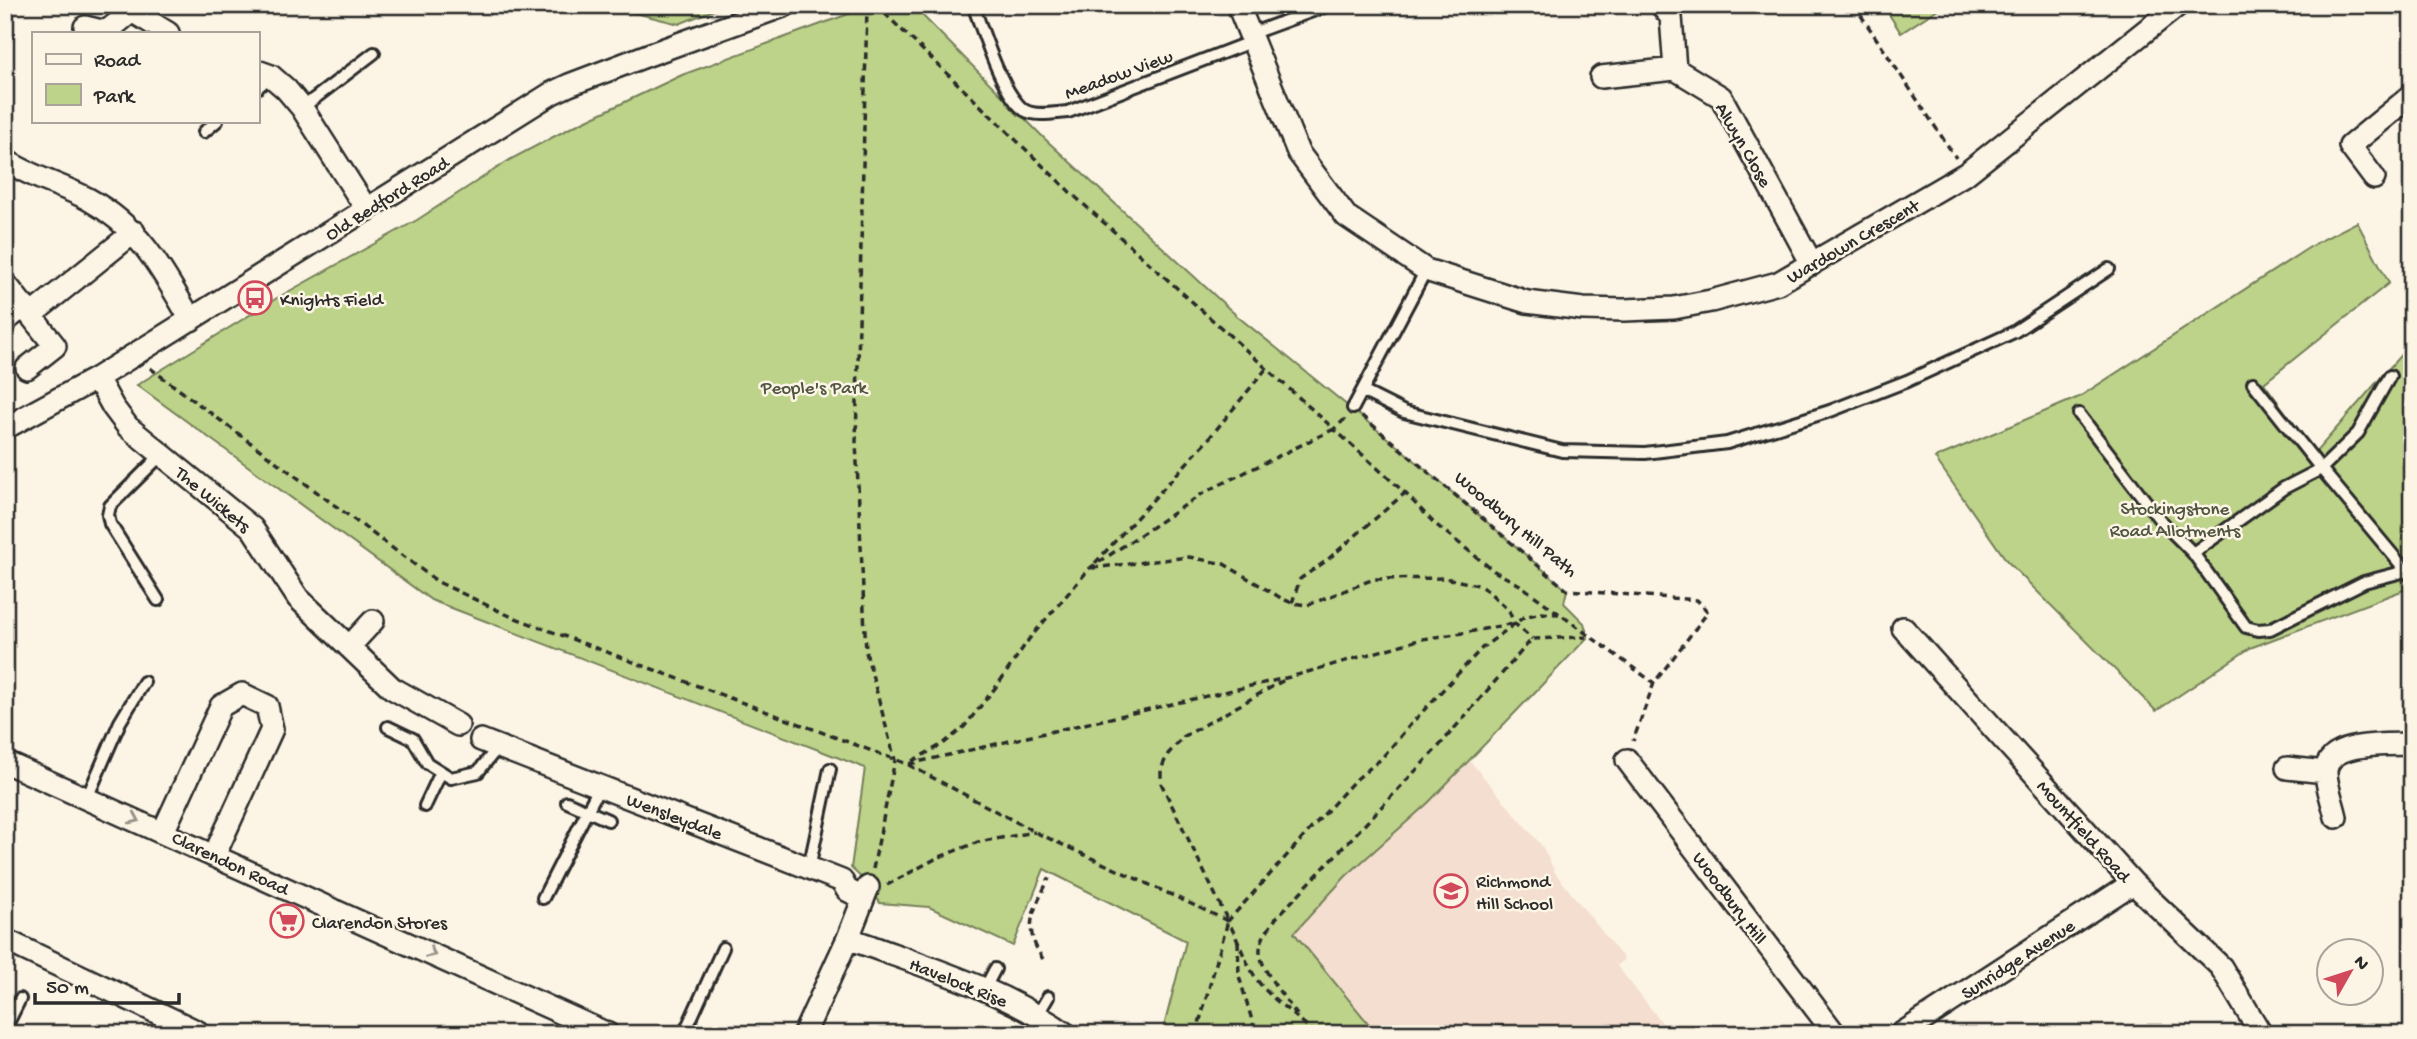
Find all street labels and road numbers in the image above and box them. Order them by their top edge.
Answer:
street label: Meadow View [1062,46,1176,106]
street label: Alwyn Close [1708,99,1776,192]
street label: Old Bedford Road [322,152,456,247]
street label: Wardown Crescent [1783,195,1926,290]
street label: The Wickets [169,462,255,540]
street label: Woodbury Hill Path [1449,468,1581,584]
street label: Mountfield Road [2030,776,2136,890]
street label: Wensleydale [622,789,725,847]
street label: Clarendon Road [167,828,293,903]
street label: Woodbury Hill [1686,848,1770,950]
street label: Sunridge Avenue [1958,916,2080,1006]
street label: Havelock Rise [905,954,1010,1014]

